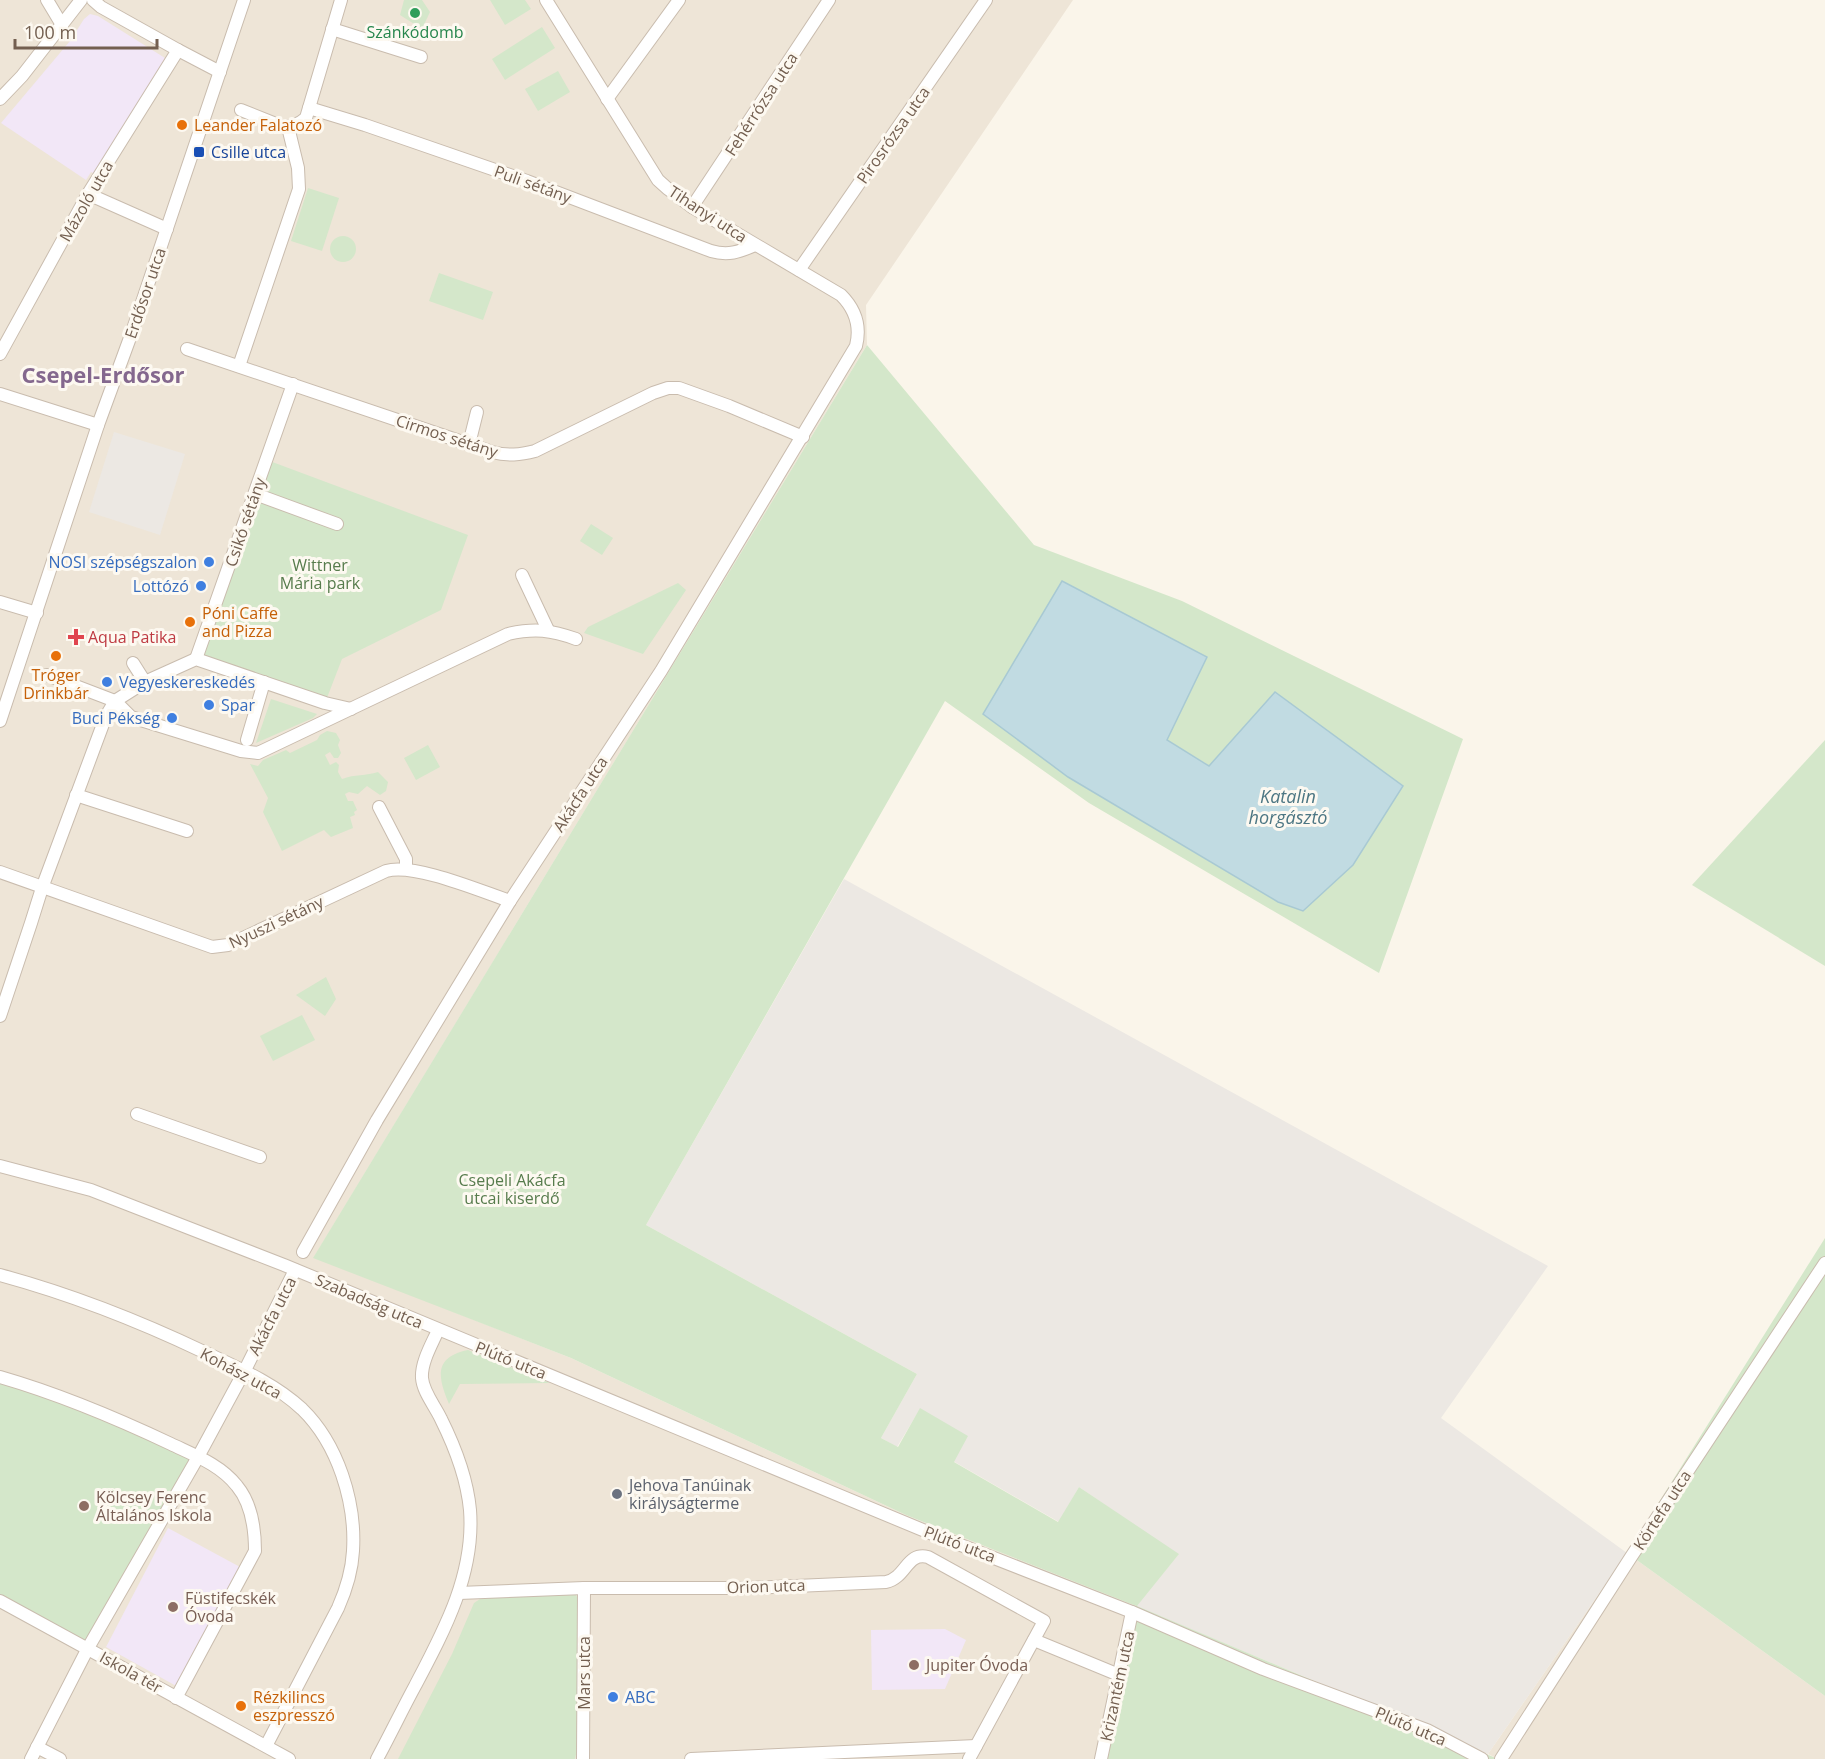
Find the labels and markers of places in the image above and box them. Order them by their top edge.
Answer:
marker: Szánkódomb [408,6,422,20]
place label: Szánkódomb [366,21,464,43]
place label: Leander Falatozó [194,114,322,136]
marker: Leander Falatozó [175,118,189,132]
place label: Csille utca [211,141,286,163]
marker: Csille utca [192,145,206,159]
place label: NOSI szépségszalon [48,551,197,573]
marker: NOSI szépségszalon [202,555,216,569]
place label: Lottózó [133,575,189,597]
marker: Lottózó [194,579,208,593]
place label: Póni Caffe and Pizza [202,602,278,642]
marker: Póni Caffe and Pizza [183,615,197,629]
place label: Aqua Patika [88,626,176,648]
marker: Aqua Patika [69,630,83,644]
marker: Tróger Drinkbár [49,649,63,663]
place label: Tróger Drinkbár [23,664,89,704]
place label: Vegyeskereskedés [119,671,255,693]
marker: Vegyeskereskedés [100,675,114,689]
place label: Spar [221,694,255,716]
marker: Spar [202,698,216,712]
place label: Buci Pékség [72,707,160,729]
marker: Buci Pékség [165,711,179,725]
place label: Jehova Tanúinak királyságterme [627,1474,752,1514]
place label: Kölcsey Ferenc Általános Iskola [96,1486,212,1526]
marker: Jehova Tanúinak királyságterme [610,1487,624,1501]
marker: Kölcsey Ferenc Általános Iskola [77,1499,91,1513]
place label: Füstifecskék Óvoda [185,1587,276,1627]
marker: Füstifecskék Óvoda [166,1600,180,1614]
place label: Jupiter Óvoda [924,1654,1028,1676]
marker: Jupiter Óvoda [907,1658,921,1672]
place label: Rézkilincs eszpresszó [253,1686,335,1726]
place label: ABC [625,1686,656,1708]
marker: ABC [606,1690,620,1704]
marker: Rézkilincs eszpresszó [234,1699,248,1713]

